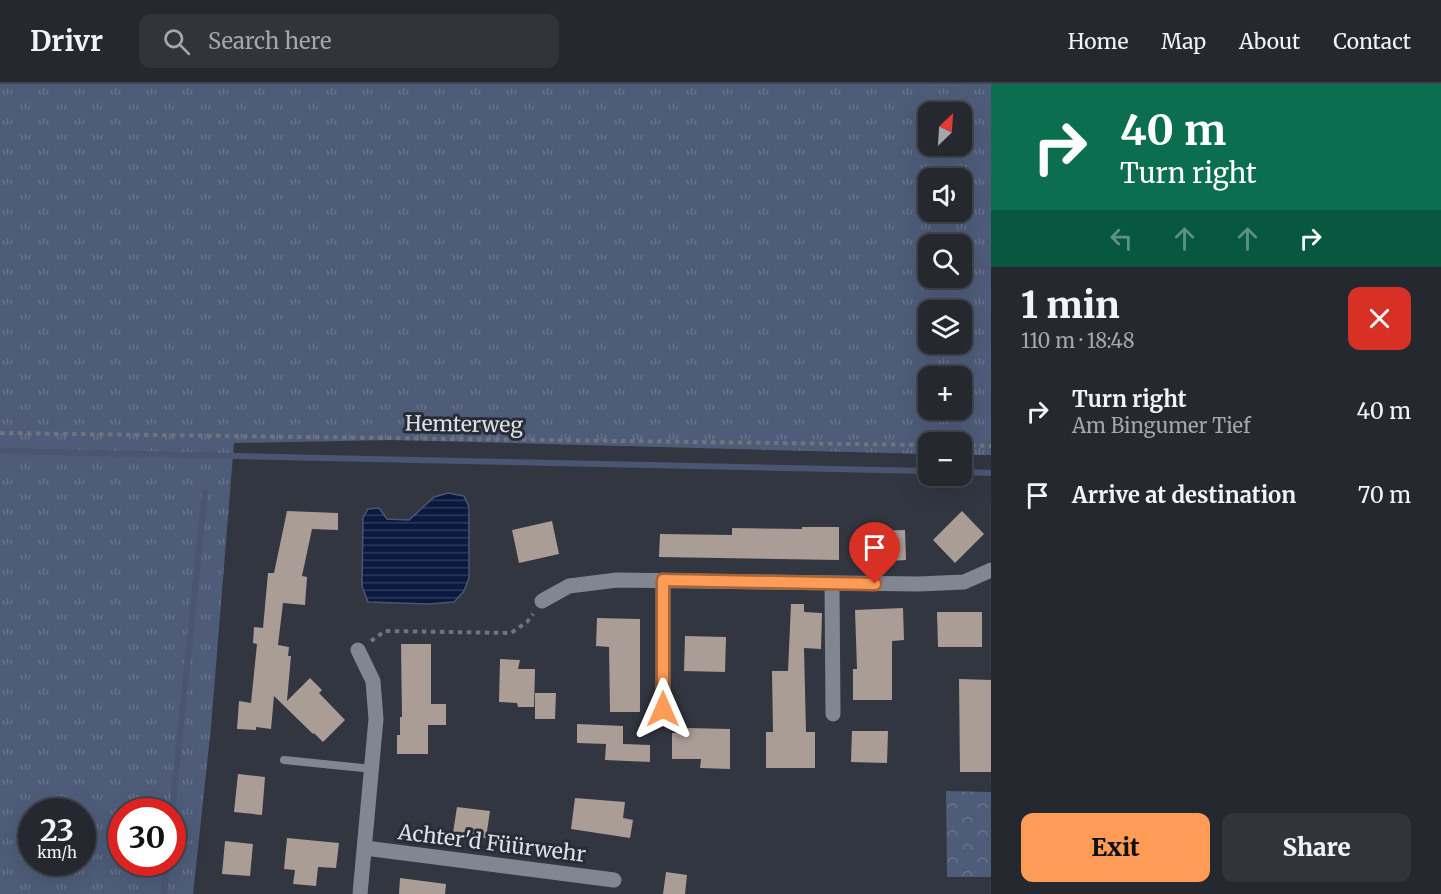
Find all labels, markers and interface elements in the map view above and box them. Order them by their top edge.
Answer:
search box [139,14,559,68]
text: Drivr [30,23,103,59]
icon: search [160,25,193,58]
text: Search here [208,27,331,55]
text: Home [1068,28,1128,55]
text: Map [1161,28,1206,55]
text: About [1239,28,1300,55]
text: Contact [1333,28,1411,55]
north arrow [918,102,972,156]
map controls [918,102,972,486]
text: 40 m [1120,104,1226,156]
icon: right [1021,108,1099,186]
text: Turn right [1120,156,1257,190]
button: sound [918,168,972,222]
icon: left [1105,222,1138,255]
icon: ahead [1168,222,1201,255]
icon: ahead [1231,222,1264,255]
icon: right [1294,222,1327,255]
button: search [918,234,972,288]
text: 1 min [1021,283,1120,328]
button: close [1348,287,1411,350]
button: layers [918,300,972,354]
text: 110 m · 18:48 [1021,328,1135,353]
button: + [918,366,972,420]
text: Turn right [1072,385,1186,413]
icon: right [1021,395,1054,428]
text: 40 m [1356,397,1411,425]
street label: Hemterweg [405,409,524,439]
text: Am Bingumer Tief [1072,413,1251,438]
button: − [918,432,972,486]
icon: arrive [1021,479,1054,512]
text: Arrive at destination [1072,481,1296,509]
text: 70 m [1358,481,1411,509]
pin [849,522,900,584]
icon: arrive [858,531,891,564]
position arrow [631,677,695,741]
speed limit sign: 30 [108,798,186,876]
text: 23 [40,811,74,849]
button: Exit [1021,813,1210,882]
button: Share [1222,813,1411,882]
street label: Achter'd Füürwehr [396,818,587,868]
text: km/h [37,843,77,862]

